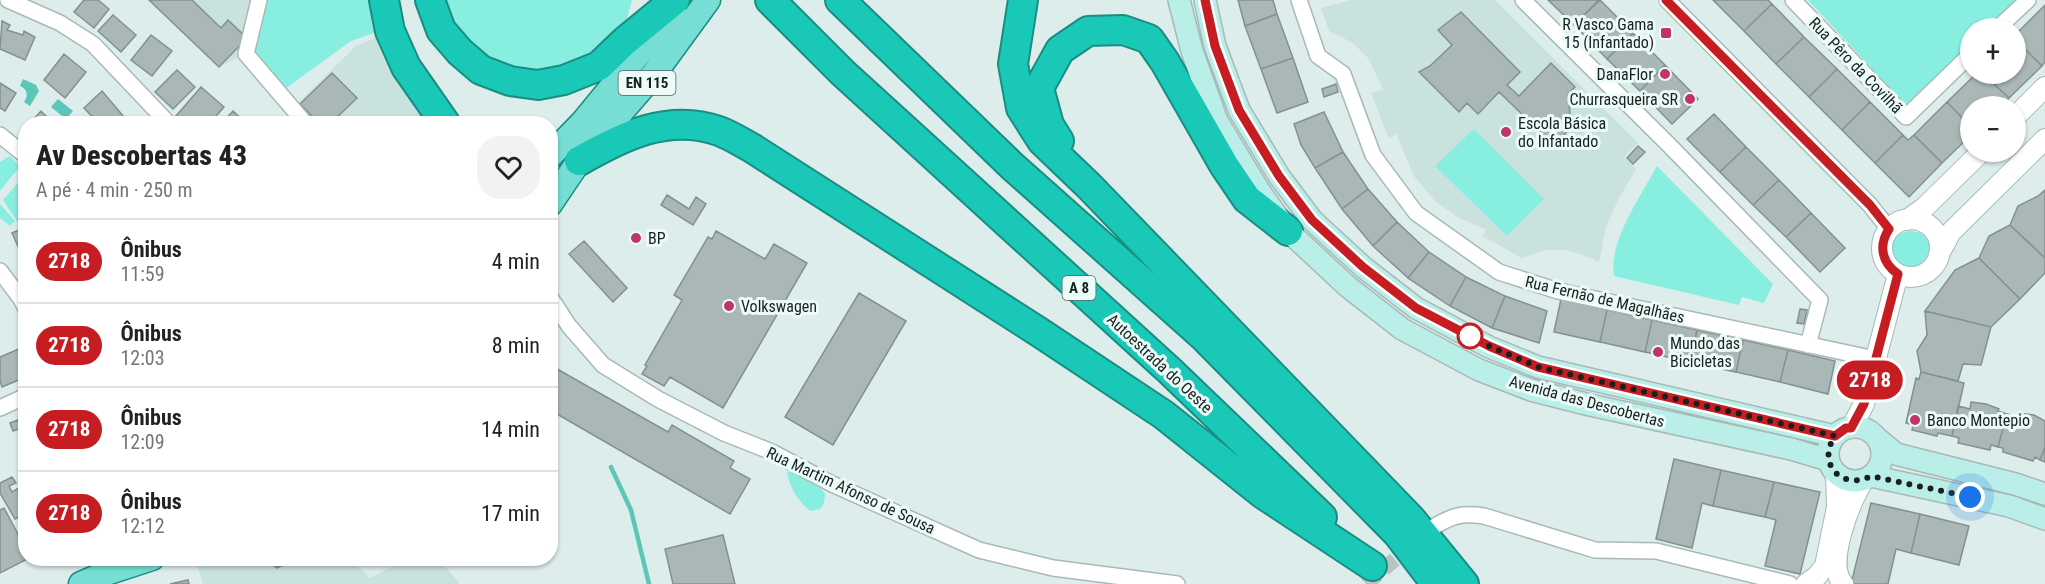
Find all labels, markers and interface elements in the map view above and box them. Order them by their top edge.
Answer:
street label: Rua Pêro da Covilhã [1805,13,1906,117]
place label: R Vasco Gama 15 (Infantado) [1562,15,1654,52]
map controls [1960,18,2026,162]
button: + [1960,18,2026,84]
marker: R Vasco Gama 15 (Infantado) [1659,26,1673,40]
place label: DanaFlor [1597,65,1653,84]
marker: DanaFlor [1658,67,1672,81]
road number: EN 115 [618,71,676,95]
place label: Churrasqueira SR [1569,90,1679,109]
marker: Churrasqueira SR [1683,92,1697,106]
button: − [1960,96,2026,162]
place label: Escola Básica do Infantado [1518,114,1606,151]
marker: Escola Básica do Infantado [1499,125,1513,139]
button: heart [477,136,540,199]
text: Av Descobertas 43 [36,139,247,172]
text: A pé · 4 min · 250 m [36,178,193,202]
place label: BP [648,229,666,248]
marker: BP [629,231,643,245]
text: Ônibus [120,237,182,262]
text: 2718 [48,249,90,273]
text: 4 min [492,249,540,274]
text: 11:59 [120,262,165,286]
street label: Rua Fernão de Magalhães [1523,272,1686,327]
road number: A 8 [1062,276,1096,300]
place label: Volkswagen [741,297,817,316]
marker: Volkswagen [722,299,736,313]
street label: Autoestrada do Oeste [1103,310,1216,417]
text: Ônibus [120,321,182,346]
unlabelled marker [1457,323,1483,349]
text: 2718 [48,333,90,357]
text: 8 min [492,333,540,358]
place label: Mundo das Bicicletas [1670,334,1740,371]
marker: Mundo das Bicicletas [1651,345,1665,359]
text: 12:03 [120,346,165,370]
line badge: 2718 [1828,360,1912,400]
text: 2718 [1849,368,1891,392]
street label: Avenida das Descobertas [1507,372,1667,431]
text: Ônibus [120,405,182,430]
place label: Banco Montepio [1927,411,2030,430]
marker: Banco Montepio [1908,413,1922,427]
text: 2718 [48,417,90,441]
text: 14 min [481,417,540,442]
text: 12:09 [120,430,165,454]
street label: Rua Martim Afonso de Sousa [763,443,938,538]
your location [1955,482,1985,512]
text: Ônibus [120,489,182,514]
text: 2718 [48,501,90,525]
text: 17 min [481,501,540,526]
text: 12:12 [120,514,165,538]

